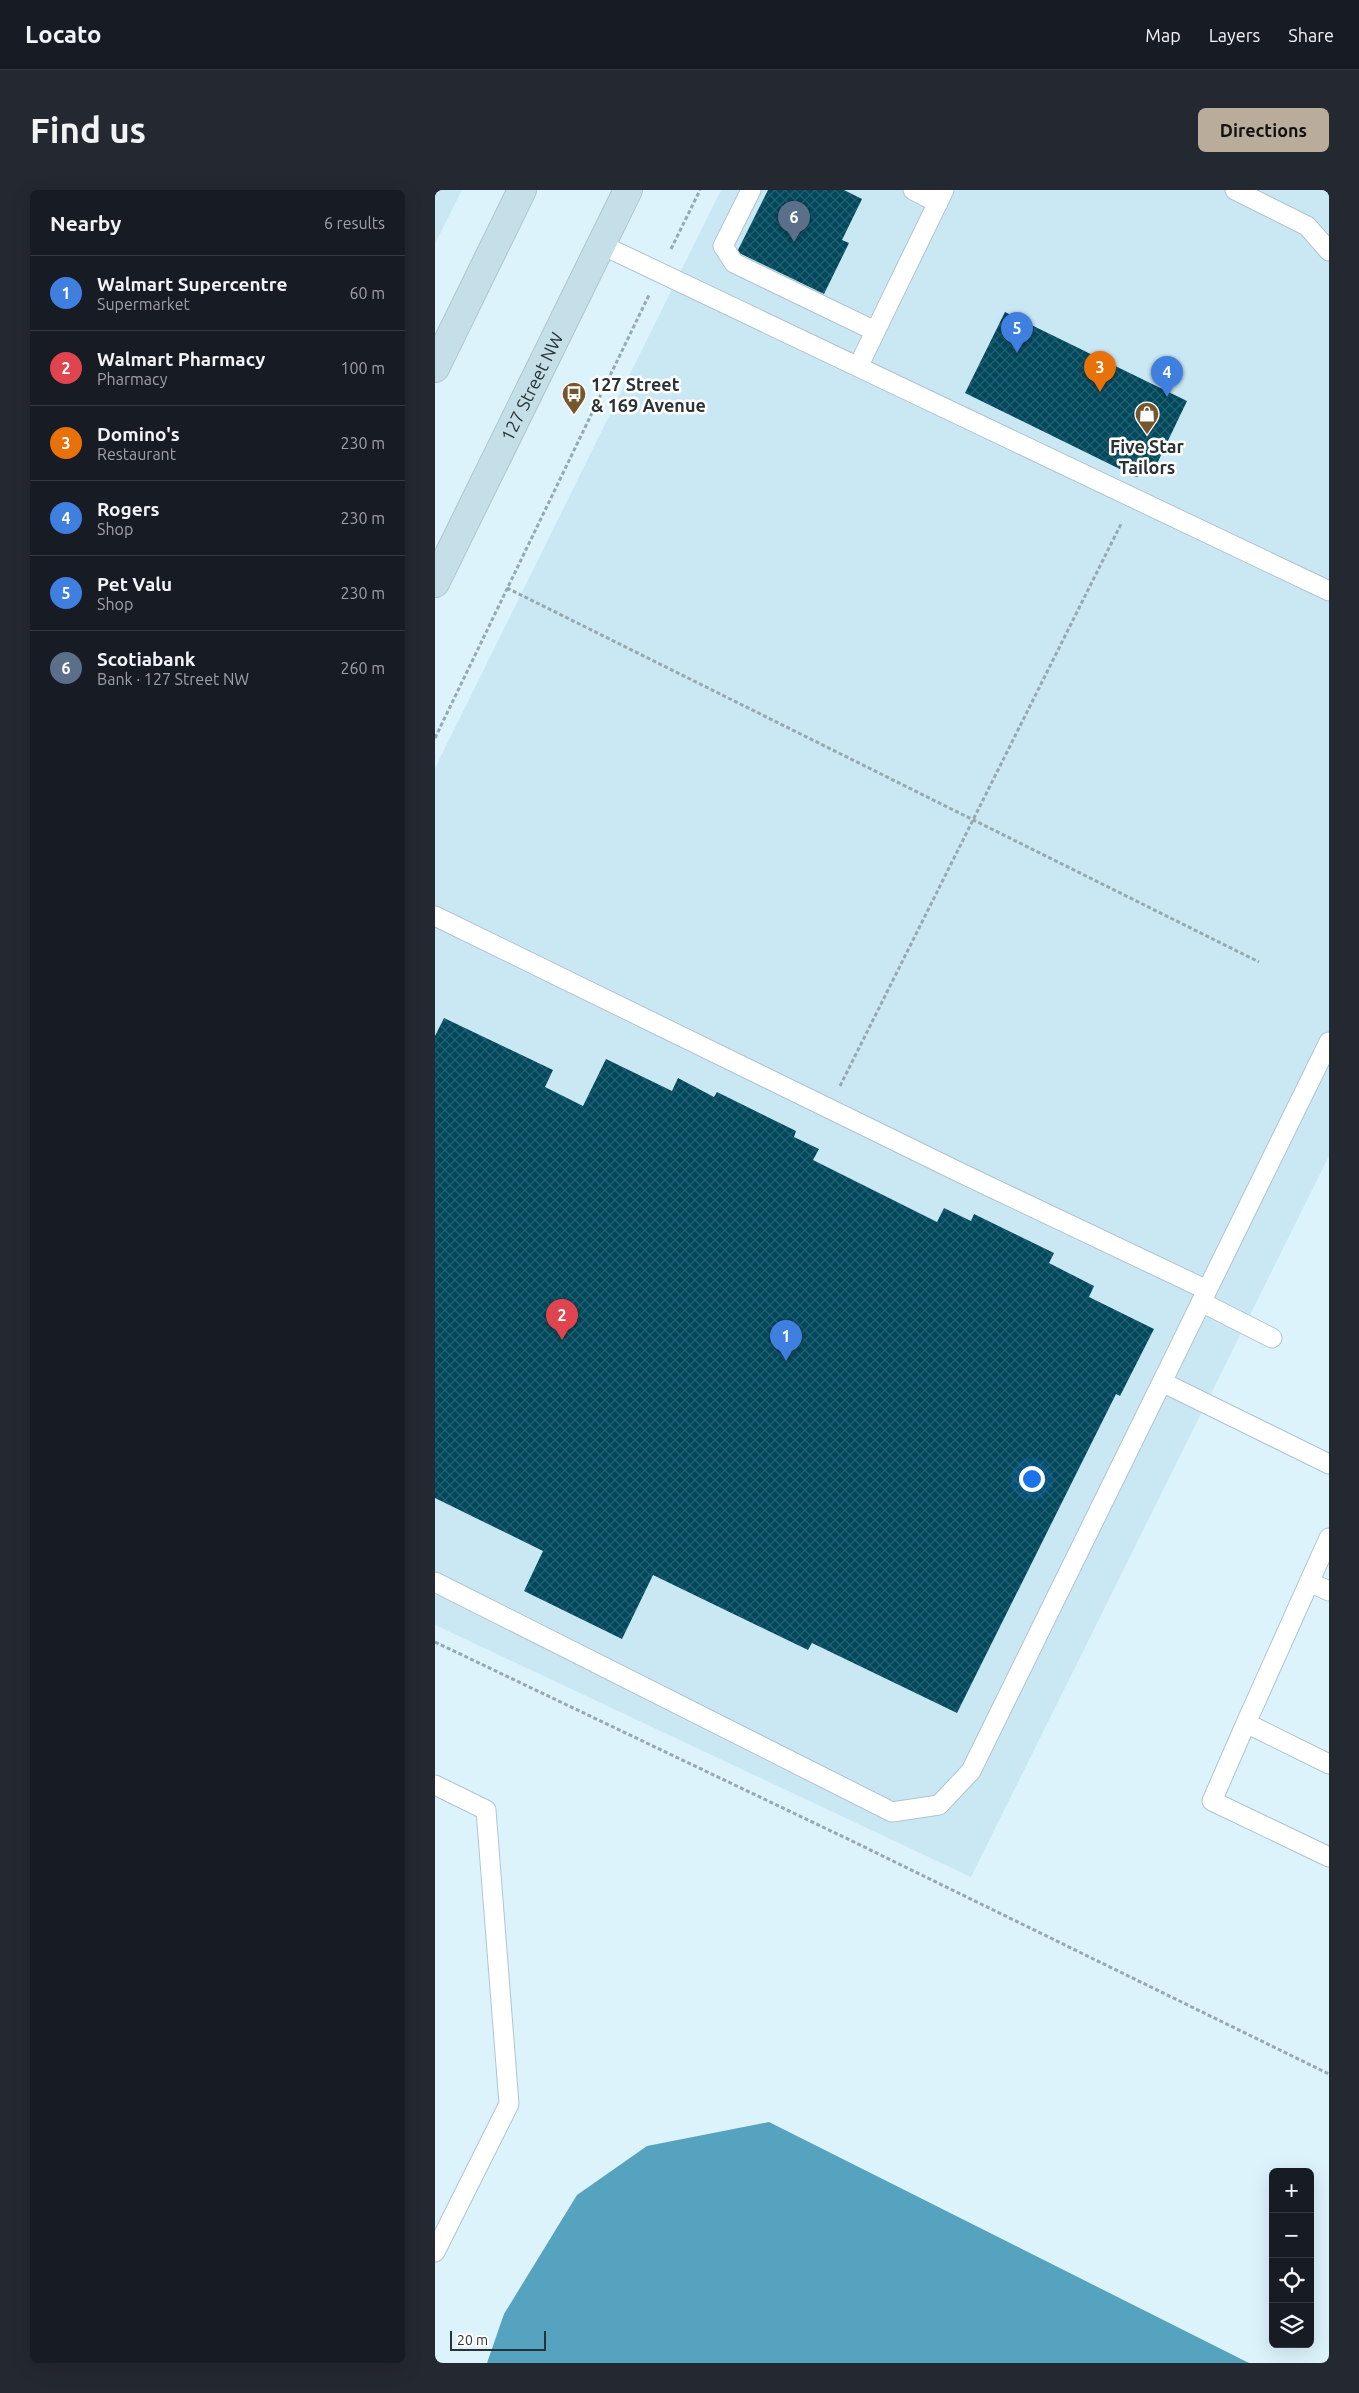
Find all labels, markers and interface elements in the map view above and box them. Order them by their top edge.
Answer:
text: Locato [25,21,101,48]
text: Map [1145,25,1181,45]
text: Layers [1209,25,1260,45]
text: Share [1288,25,1334,45]
button: Directions [1198,108,1329,152]
text: Find us [30,110,146,150]
pin: 6 [778,201,810,242]
text: Nearby [50,211,121,235]
text: 6 results [324,214,385,232]
text: Walmart Supercentre [97,273,287,295]
text: 1 [61,284,71,302]
text: 60 m [349,284,385,302]
text: Supermarket [97,295,190,313]
pin: 5 [1001,312,1033,353]
street label: 127 Street NW [496,329,567,444]
text: Walmart Pharmacy [97,348,265,370]
pin: 3 [1084,351,1116,392]
pin: 4 [1151,356,1183,397]
text: 2 [61,359,71,377]
text: 100 m [340,359,385,377]
text: Pharmacy [97,370,167,388]
place label: 127 Street & 169 Avenue [591,374,706,415]
bus stop icon: 127 Street & 169 Avenue [561,381,587,415]
shop icon: Five Star Tailors [1134,401,1160,435]
text: Domino's [97,423,180,445]
text: 3 [61,434,71,452]
text: 230 m [340,434,385,452]
place label: Five Star Tailors [1110,436,1185,477]
text: Restaurant [97,445,176,463]
text: Rogers [97,498,159,520]
text: 4 [61,509,71,527]
text: 230 m [340,509,385,527]
text: Shop [97,520,133,538]
text: Pet Valu [97,573,172,595]
text: 5 [61,584,71,602]
text: 230 m [340,584,385,602]
text: Shop [97,595,133,613]
text: Scotiabank [97,648,195,670]
text: 6 [61,659,71,677]
text: 260 m [340,659,385,677]
text: Bank · 127 Street NW [97,670,249,688]
pin: 2 [546,1299,578,1340]
pin: 1 [770,1320,802,1361]
your location [1019,1466,1045,1492]
map controls [1269,2168,1314,2348]
button: + [1269,2168,1314,2213]
button: − [1269,2213,1314,2258]
button: locate [1269,2258,1314,2303]
button: layers [1269,2303,1314,2348]
scale bar [450,2328,546,2351]
text: 20 m [457,2332,488,2348]

